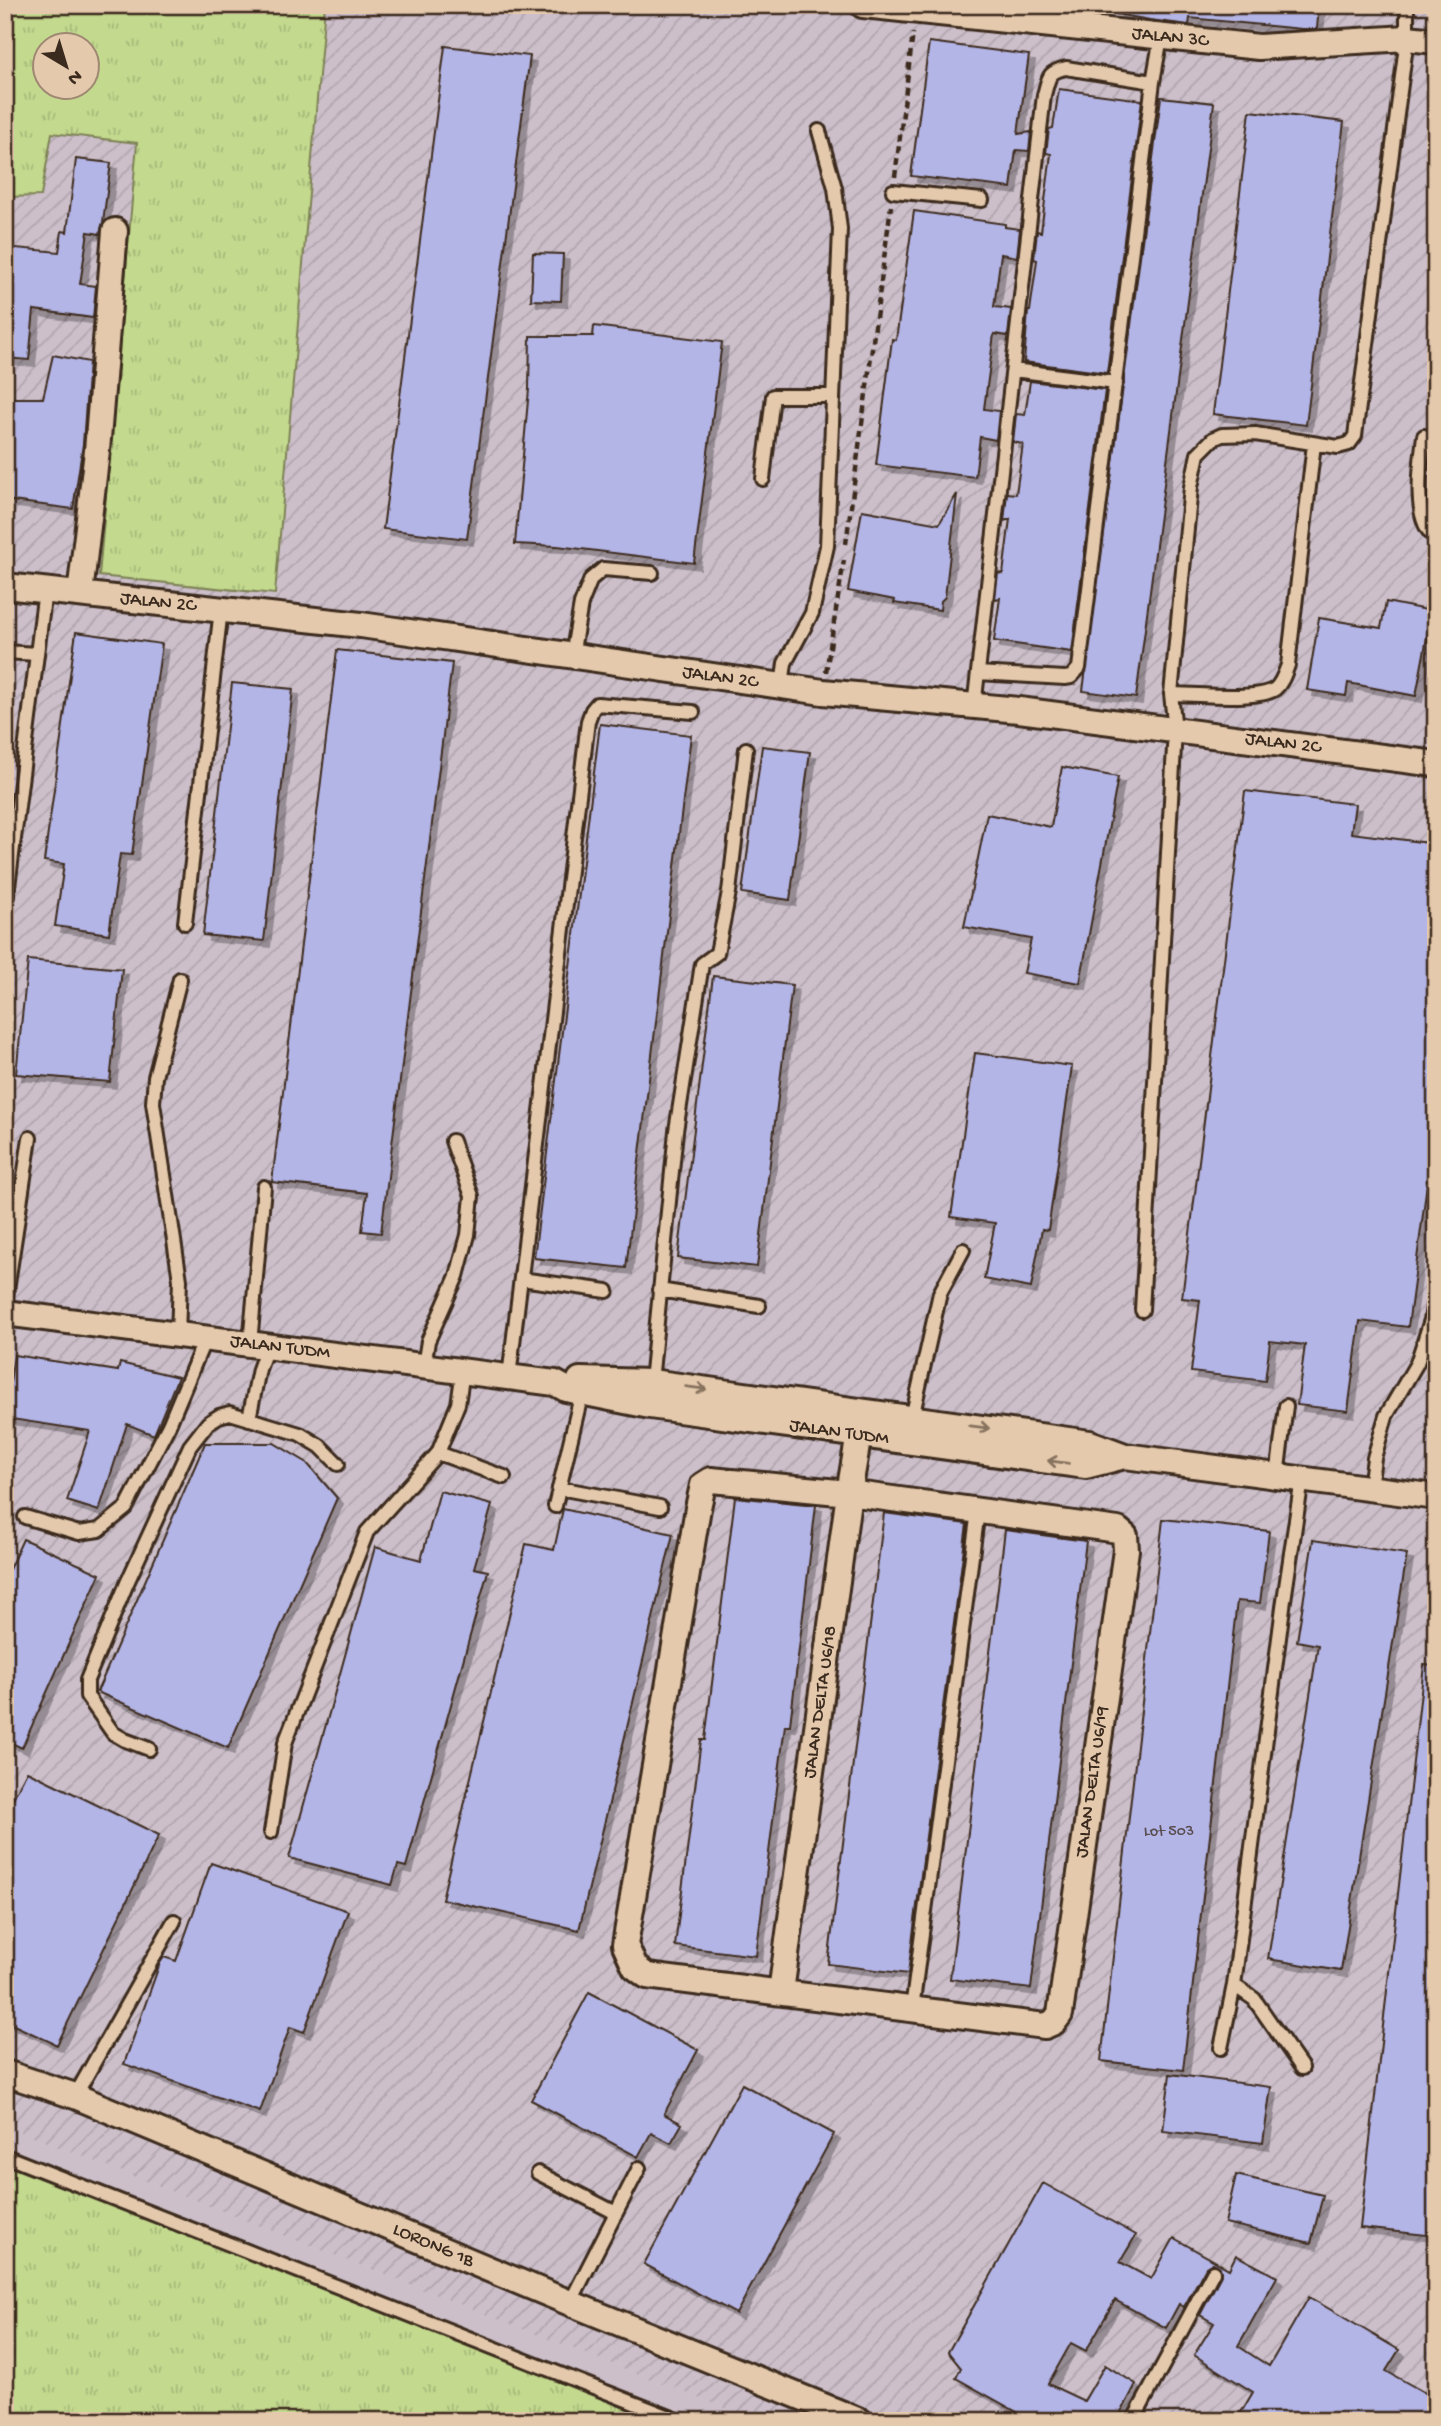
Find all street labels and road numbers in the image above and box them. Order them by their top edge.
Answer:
street label: JALAN 3C [1131,23,1211,54]
street label: JALAN 2C [119,588,199,619]
street label: JALAN 2C [681,661,761,695]
street label: JALAN 2C [1244,728,1324,760]
street label: JALAN TUDM [229,1330,332,1366]
street label: JALAN TUDM [788,1415,891,1451]
street label: JALAN DELTA U6/18 [799,1624,843,1780]
street label: JALAN DELTA U6/19 [1071,1704,1115,1859]
street label: LORONG 1B [389,2219,478,2274]

